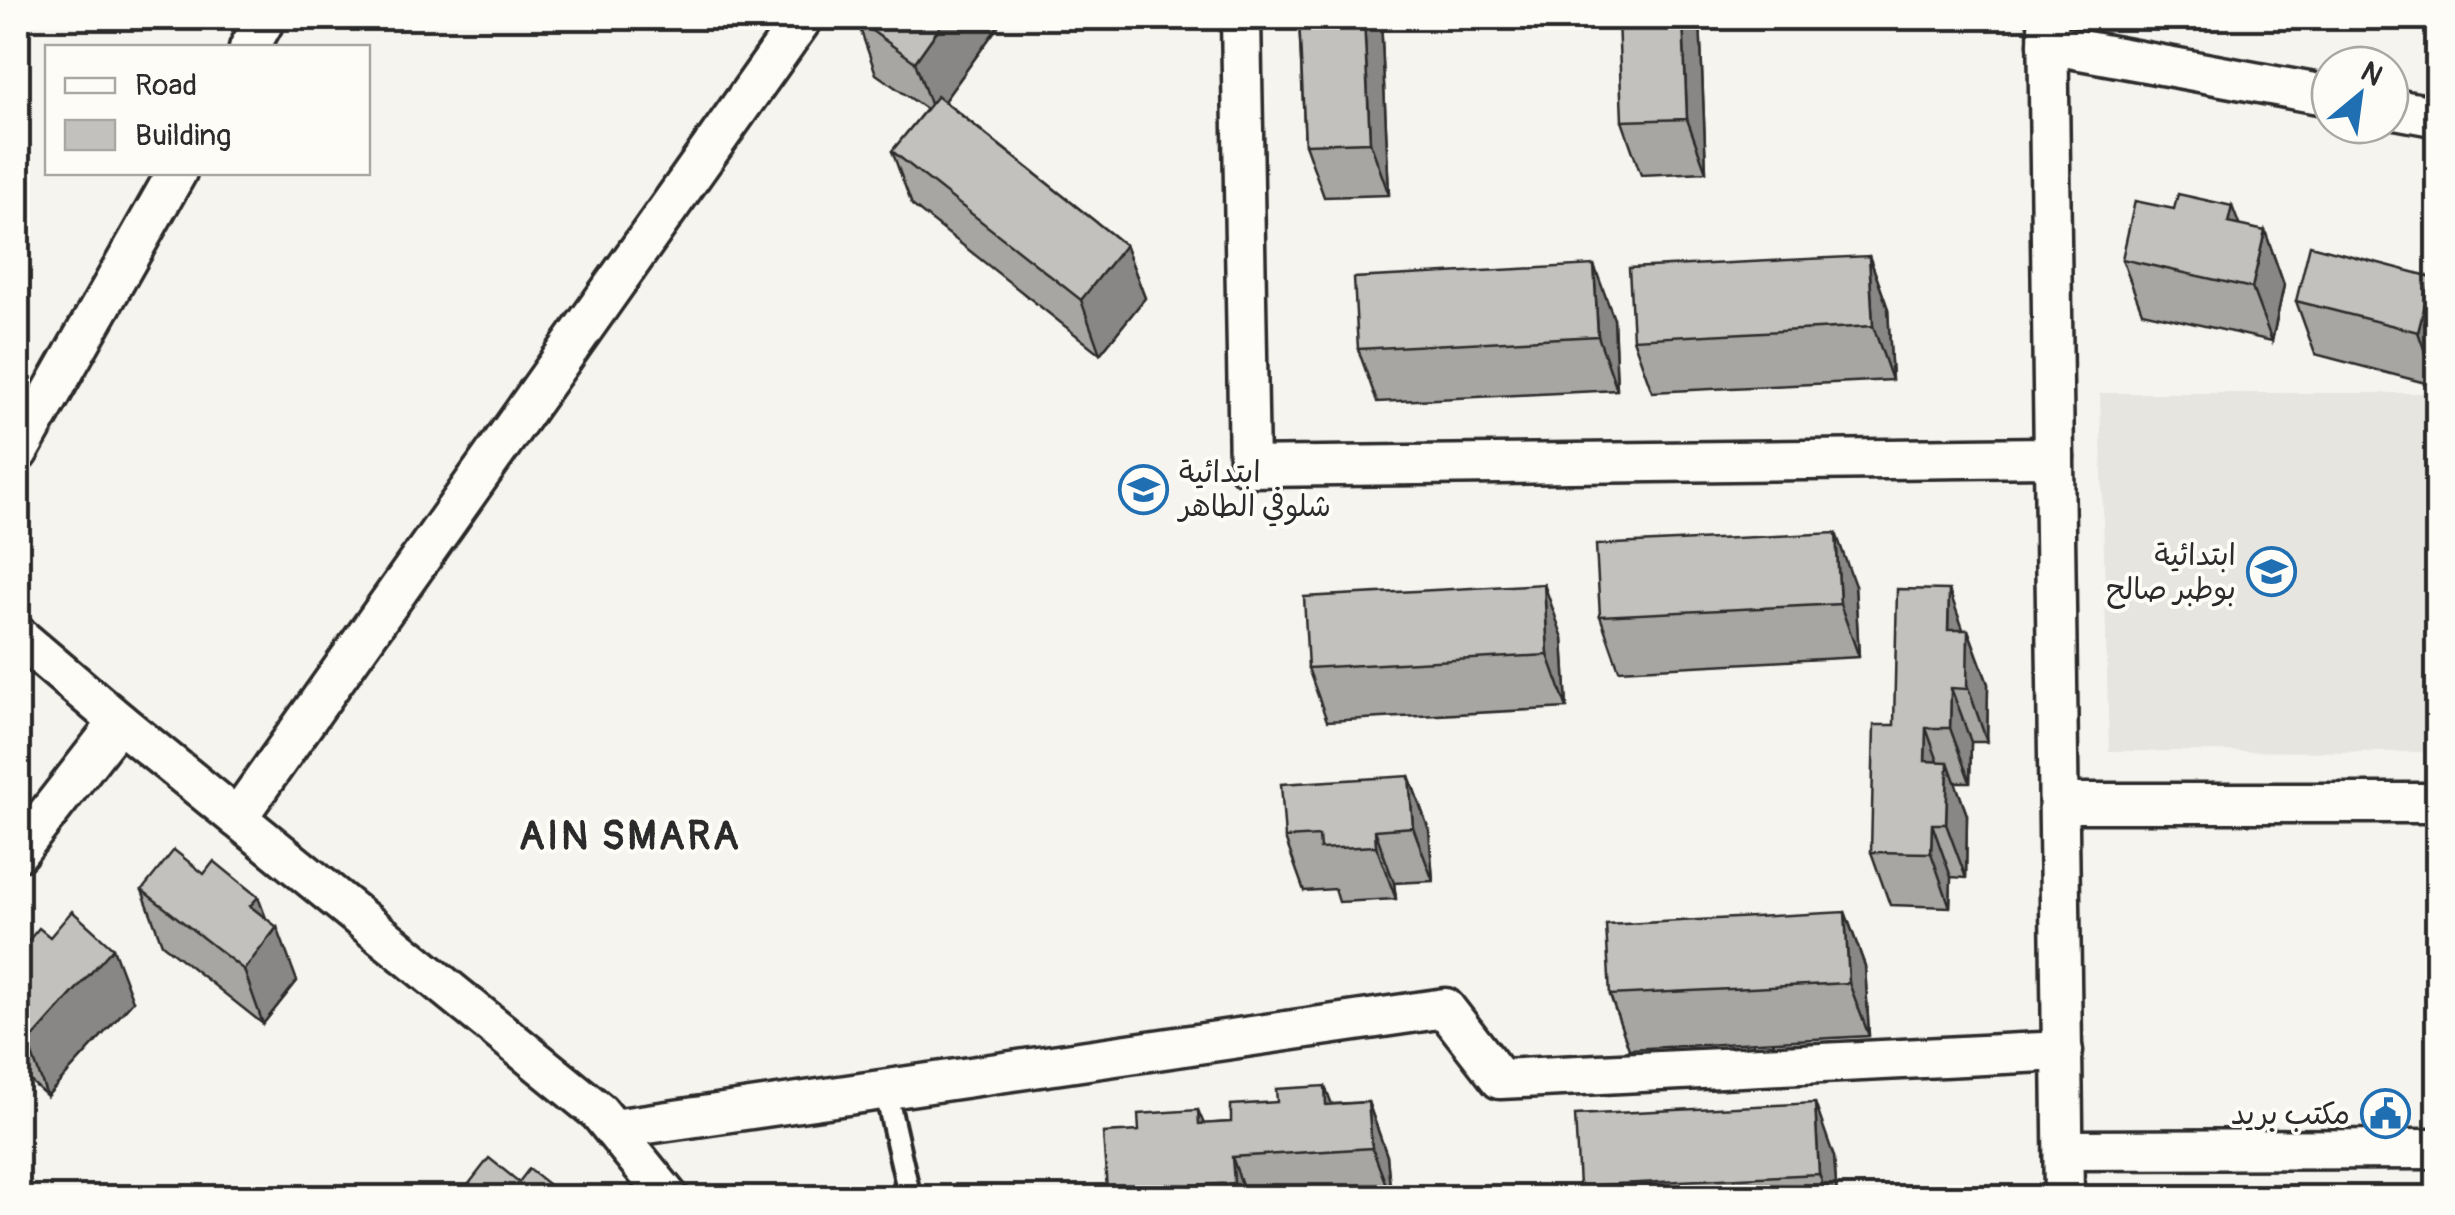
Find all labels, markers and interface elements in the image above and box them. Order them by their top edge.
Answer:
legend [45,45,370,175]
north arrow [2310,45,2410,145]
text: N [2355,55,2388,94]
text: Road [135,67,197,104]
text: Building [135,117,231,154]
place label: ابتدائية شلوفي الطاهر [1176,454,1331,527]
school or university icon: ابتدائية شلوفي الطاهر [1118,463,1170,515]
place label: ابتدائية بوطبر صالح [2106,537,2236,609]
school or university icon: ابتدائية بوطبر صالح [2245,546,2297,598]
district label: AIN SMARA [519,812,741,861]
public building icon: مكتب بريد [2359,1088,2411,1140]
place label: مكتب بريد [2231,1096,2350,1133]

